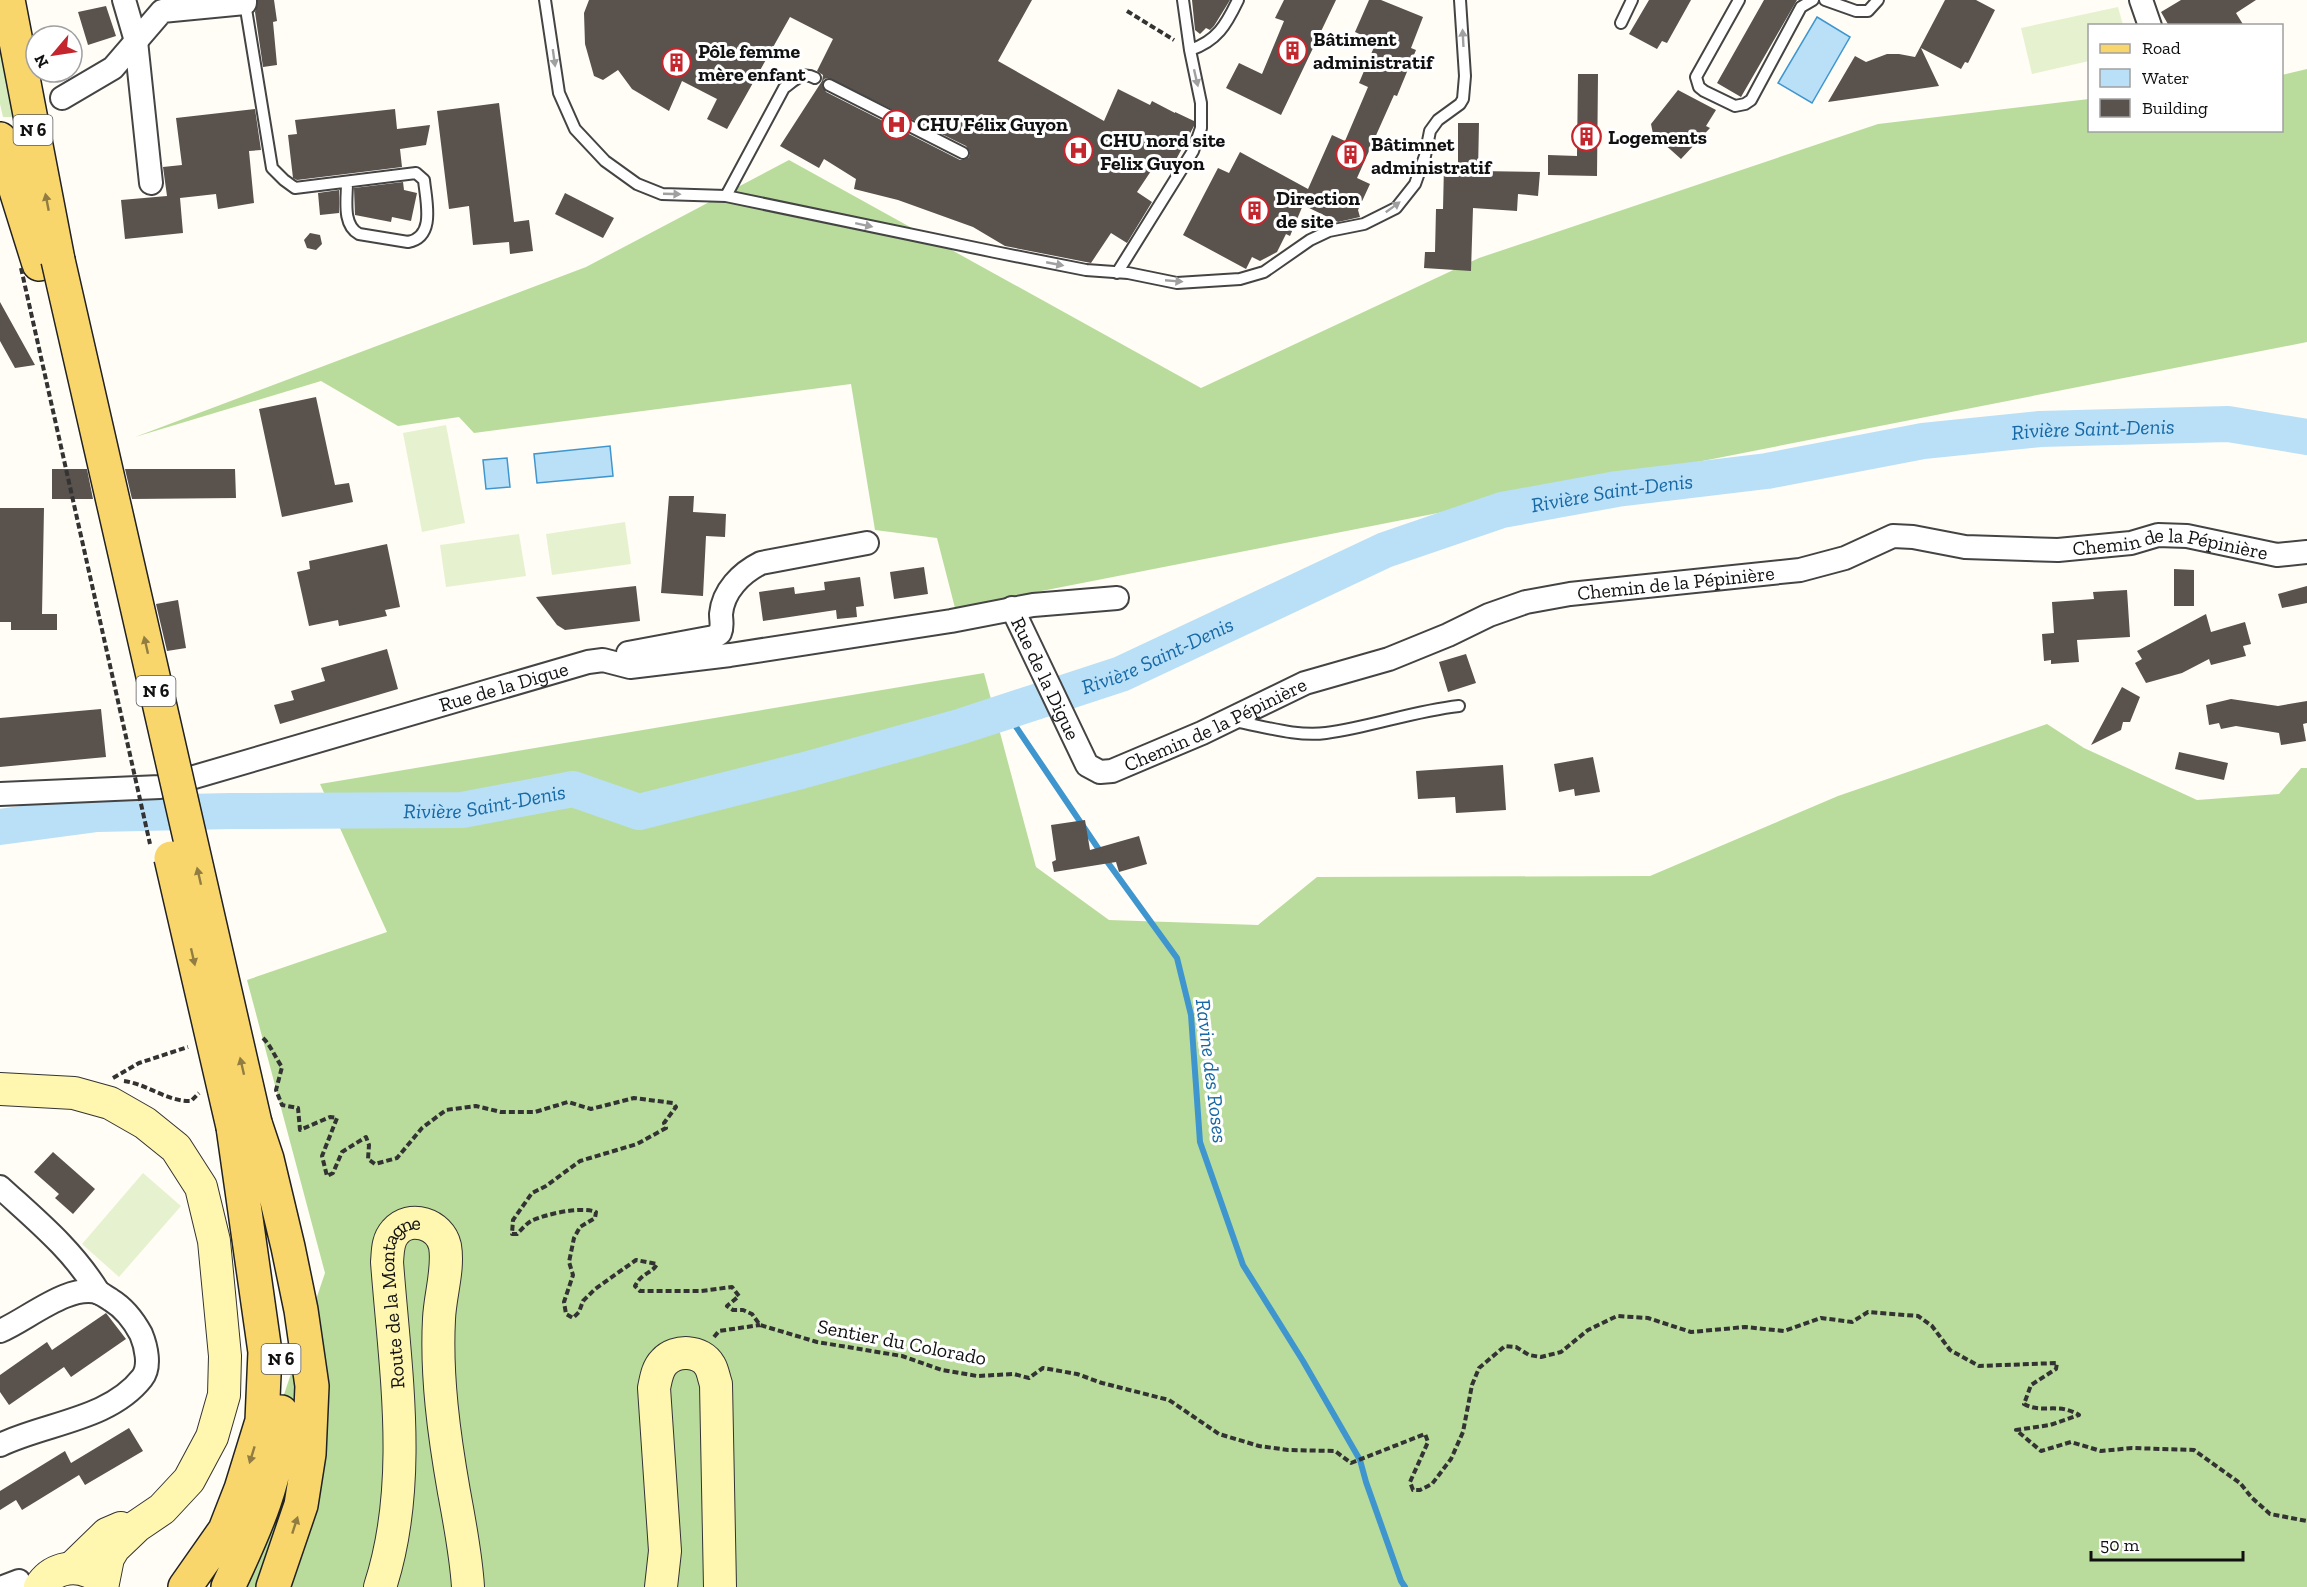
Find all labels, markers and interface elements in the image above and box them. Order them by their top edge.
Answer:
north arrow [24,24,84,84]
legend [2088,24,2283,132]
place label: Bâtiment administratif [1313,27,1435,74]
one-way arrow [1458,29,1467,48]
building icon: Bâtiment administratif [1276,34,1308,66]
text: Road [2142,37,2181,59]
place label: Pôle femme mère enfant [698,39,807,86]
building icon: Pôle femme mère enfant [661,46,693,78]
one-way arrow [549,48,558,67]
text: N [30,51,53,71]
text: Water [2142,67,2189,89]
one-way arrow [1192,69,1201,88]
text: Building [2142,97,2208,119]
hospital icon: CHU Félix Guyon [880,108,912,140]
place label: CHU Félix Guyon [917,112,1068,136]
road number: N 6 [14,115,52,145]
building icon: Logements [1571,121,1603,153]
place label: Logements [1608,125,1707,149]
place label: CHU nord site Felix Guyon [1100,128,1226,175]
place label: Bâtimnet administratif [1371,132,1493,179]
hospital icon: CHU nord site Felix Guyon [1063,135,1095,167]
building icon: Bâtimnet administratif [1334,139,1366,171]
place label: Direction de site [1276,186,1360,233]
one-way arrow [662,189,681,198]
one-way arrow [42,192,51,211]
building icon: Direction de site [1239,194,1271,226]
one-way arrow [1384,201,1400,213]
one-way arrow [855,221,874,230]
one-way arrow [1046,260,1065,269]
one-way arrow [1165,276,1184,286]
water label: Rivière Saint-Denis [2010,413,2175,444]
water label: Rivière Saint-Denis [1529,468,1694,517]
street label: Chemin de la Pépinière [2071,523,2270,565]
street label: Chemin de la Pépinière [1576,561,1776,605]
water label: Rivière Saint-Denis [1078,611,1237,699]
street label: Rue de la Digue [1006,613,1085,744]
one-way arrow [140,636,150,654]
street label: Rue de la Digue [436,656,571,717]
street label: Chemin de la Pépinière [1120,672,1310,777]
road number: N 6 [136,676,176,706]
water label: Rivière Saint-Denis [403,778,567,823]
one-way arrow [193,867,203,885]
one-way arrow [189,948,198,967]
water label: Ravine des Roses [1191,997,1233,1145]
one-way arrow [237,1056,246,1075]
street label: Route de la Montagne [375,1211,421,1389]
street label: Sentier du Colorado [816,1314,988,1370]
road number: N 6 [262,1344,300,1374]
one-way arrow [247,1446,256,1464]
one-way arrow [290,1516,300,1534]
scale bar [2091,1524,2242,1562]
text: 50 m [2100,1534,2140,1556]

